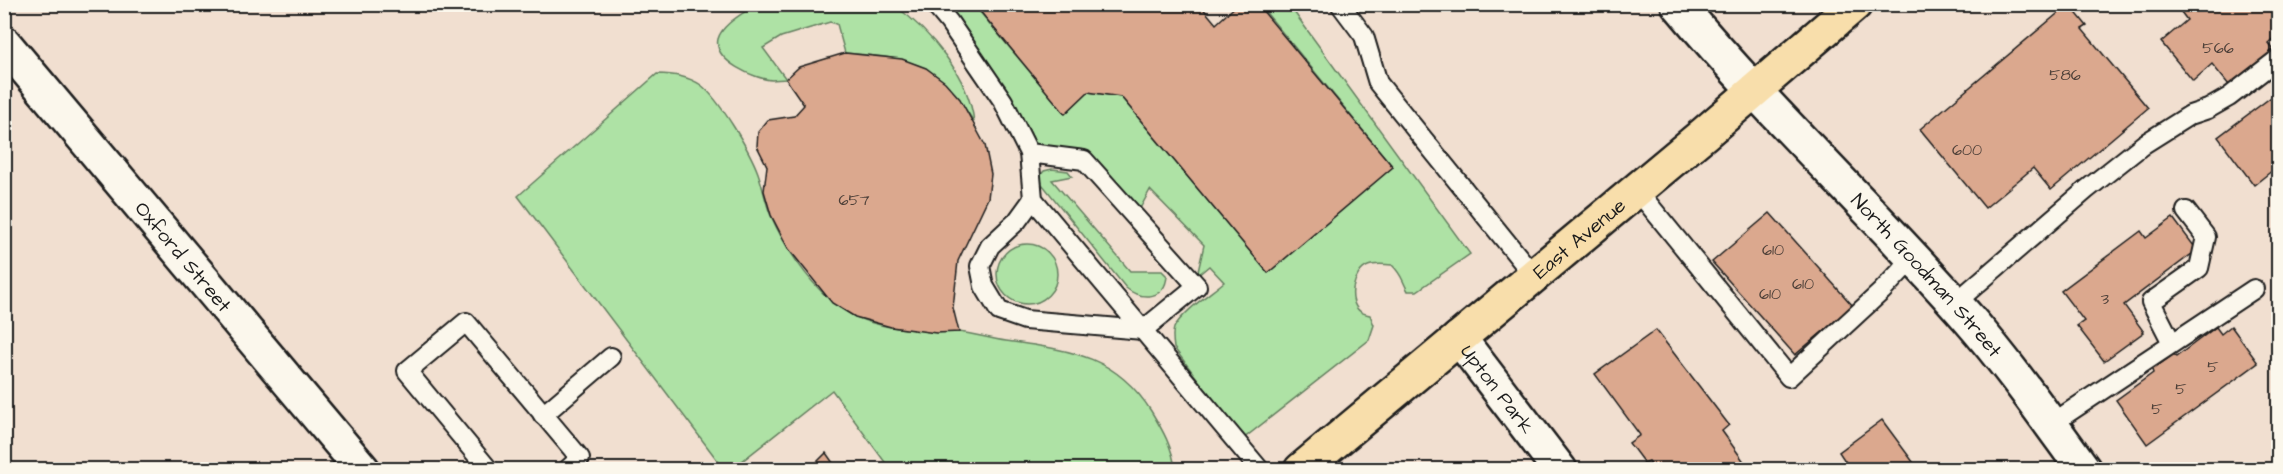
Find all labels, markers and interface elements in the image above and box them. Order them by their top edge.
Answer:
house number: 566 [2202,37,2234,59]
house number: 586 [2049,64,2081,86]
house number: 600 [1952,139,1982,161]
street label: North Goodman Street [1844,187,2008,364]
house number: 657 [838,189,870,211]
street label: East Avenue [1527,192,1632,286]
street label: Oxford Street [128,196,238,319]
house number: 610 [1762,239,1784,261]
house number: 610 [1792,273,1814,295]
house number: 610 [1759,283,1781,305]
house number: 3 [2101,288,2109,310]
street label: Upton Park [1454,339,1540,440]
house number: 5 [2207,356,2219,378]
house number: 5 [2175,378,2187,400]
house number: 5 [2151,398,2163,420]

